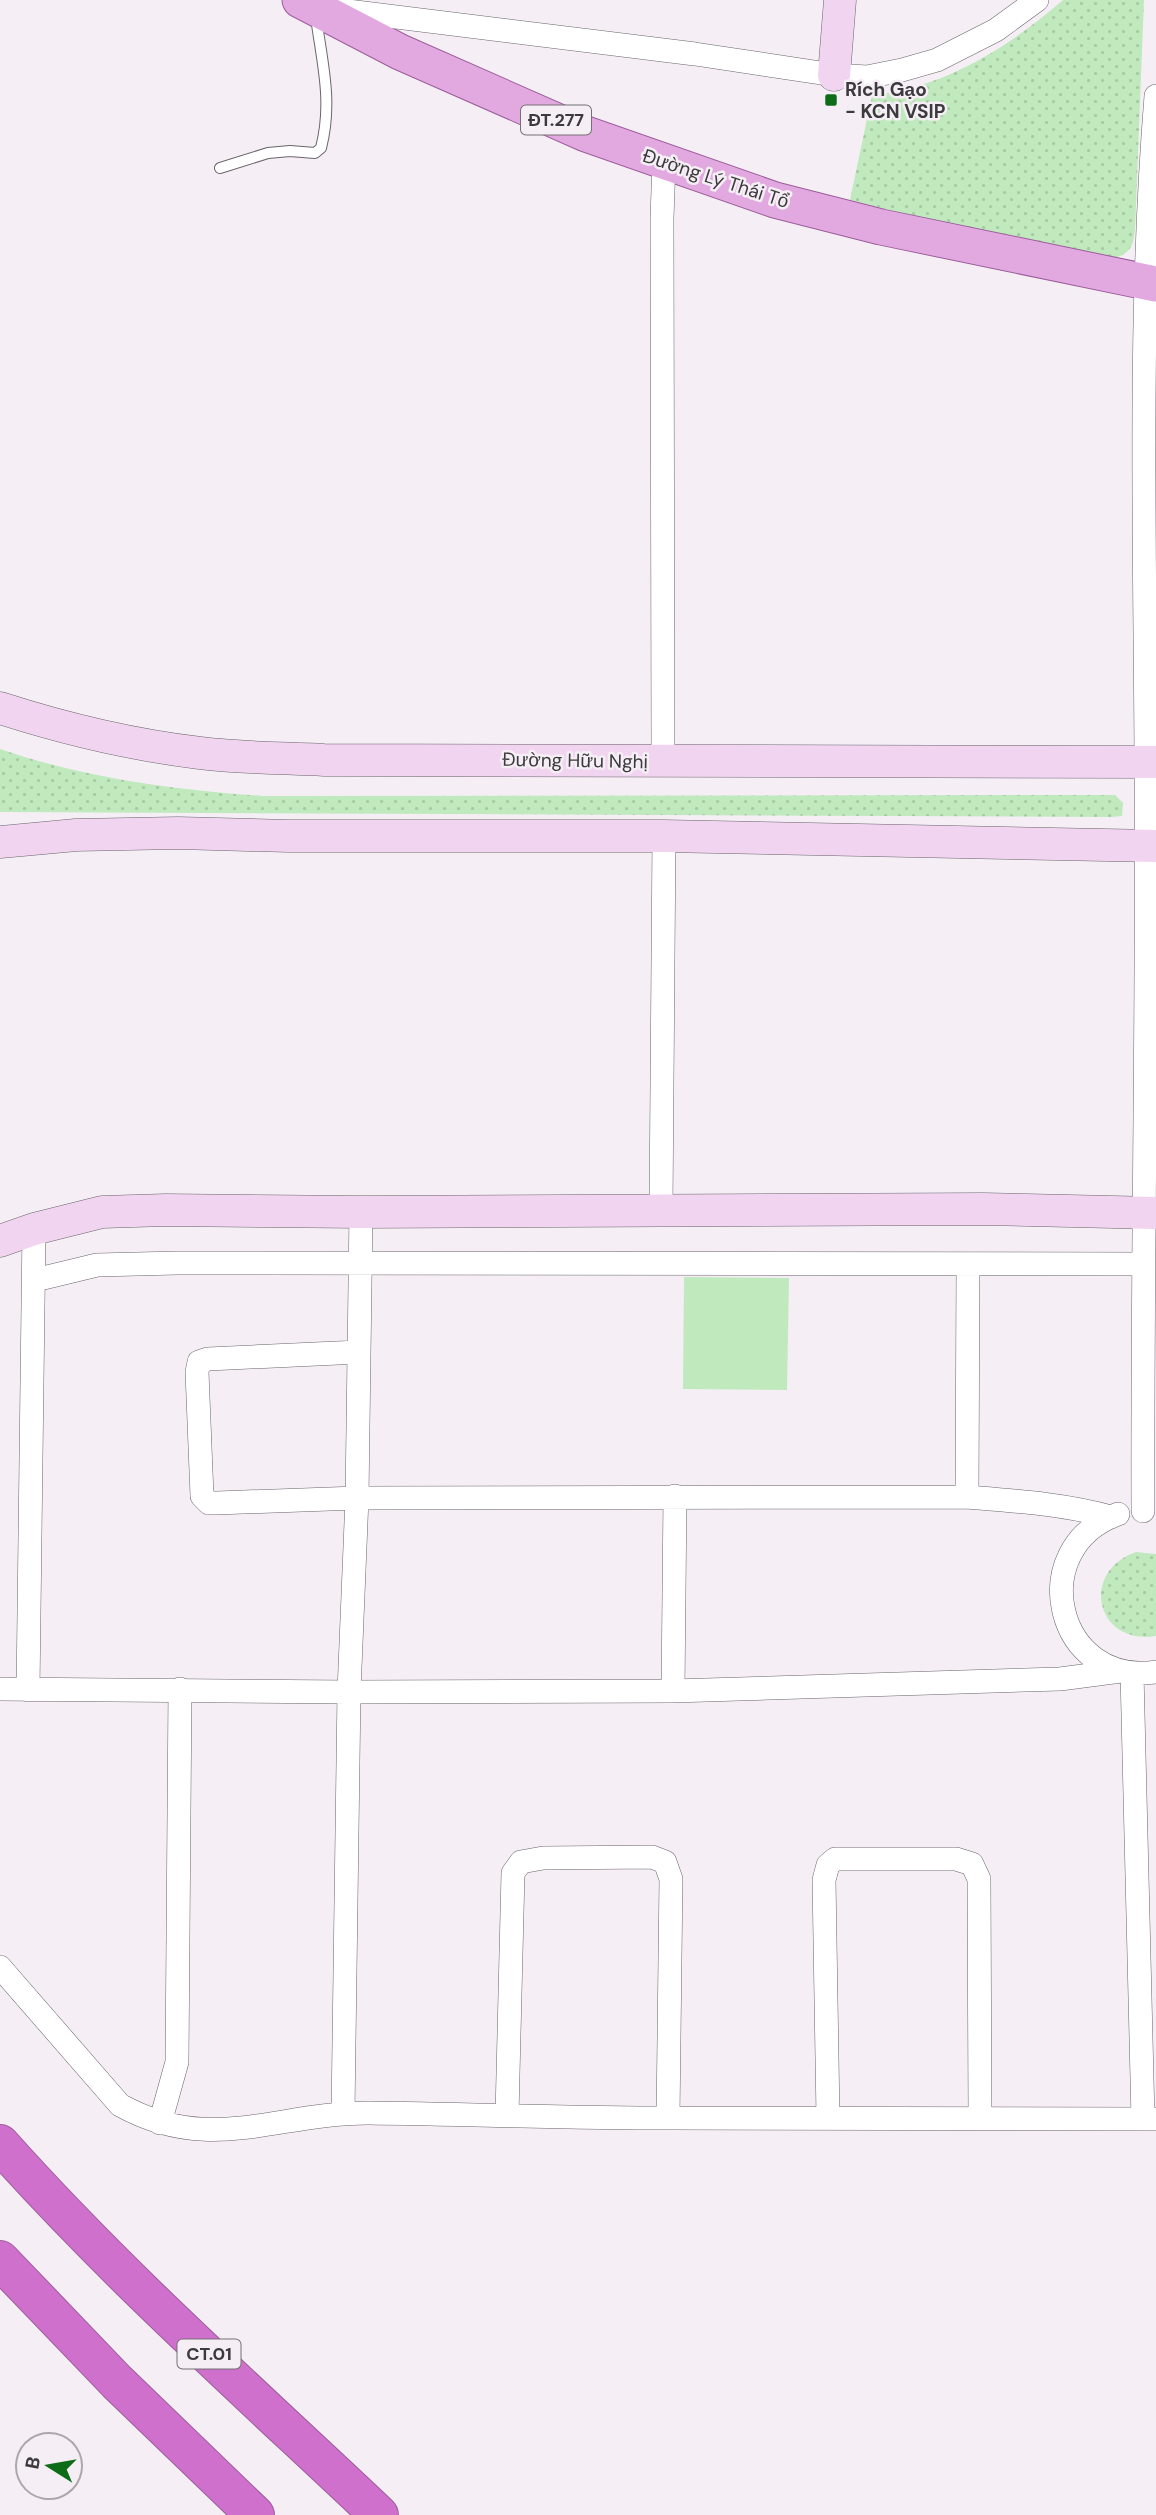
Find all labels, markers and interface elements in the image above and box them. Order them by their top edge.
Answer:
place label: Rích Gạo - KCN VSIP [845,77,946,124]
marker: Rích Gạo - KCN VSIP [823,92,839,108]
road number: ĐT.277 [521,106,591,134]
street label: Đường Lý Thái Tổ [639,143,792,214]
street label: Đường Hữu Nghị [502,747,648,774]
road number: CT.01 [178,2340,241,2368]
north arrow [14,2431,84,2501]
text: B [19,2455,46,2471]

